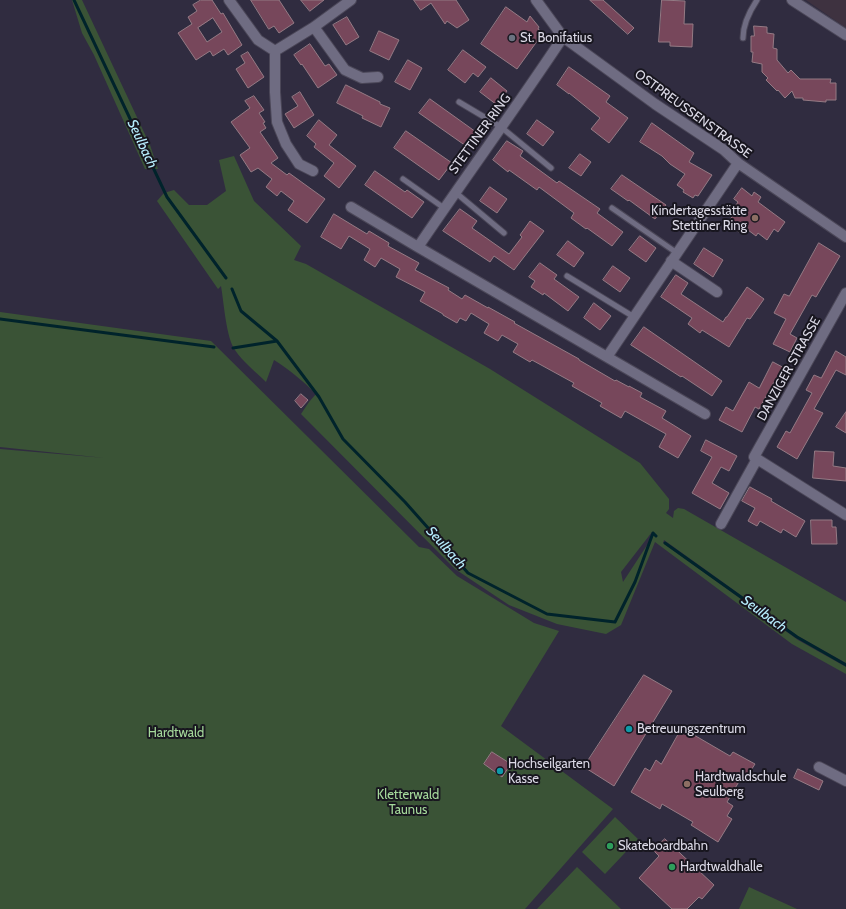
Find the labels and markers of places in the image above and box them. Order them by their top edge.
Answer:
place label: St. Bonifatius [520,30,592,46]
marker: St. Bonifatius [507,33,517,43]
place label: Kindertagesstätte Stettiner Ring [651,203,747,234]
marker: Kindertagesstätte Stettiner Ring [750,213,760,223]
place label: Betreuungszentrum [637,721,746,737]
marker: Betreuungszentrum [624,724,634,734]
place label: Hochseilgarten Kasse [508,756,590,787]
marker: Hochseilgarten Kasse [495,766,505,776]
place label: Hardtwaldschule Seulberg [695,769,786,800]
marker: Hardtwaldschule Seulberg [682,779,692,789]
place label: Skateboardbahn [618,838,708,854]
marker: Skateboardbahn [605,841,615,851]
place label: Hardtwaldhalle [680,859,763,875]
marker: Hardtwaldhalle [667,862,677,872]

